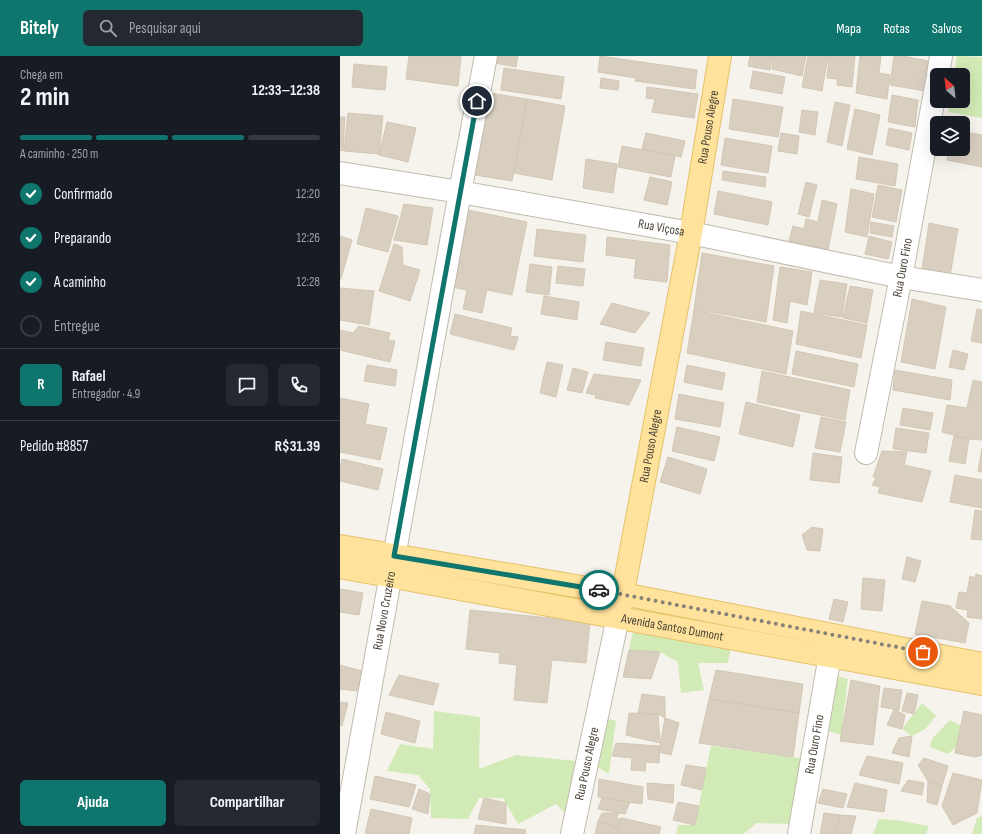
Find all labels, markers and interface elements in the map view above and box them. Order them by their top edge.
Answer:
search box [83,10,363,46]
text: Bitely [20,17,59,40]
icon: search [97,17,119,39]
text: Pesquisar aqui [129,19,201,38]
text: Mapa [836,20,861,37]
text: Rotas [883,20,910,37]
text: Salvos [932,20,962,37]
text: Chega em [20,67,63,83]
north arrow [930,68,970,108]
map controls [930,68,970,156]
text: 12:33–12:38 [252,81,320,100]
text: 2 min [20,82,70,113]
pin [460,84,494,118]
street label: Rua Pouso Alegre [694,89,722,165]
icon: home [466,90,488,112]
button: layers [930,116,970,156]
text: A caminho · 250 m [20,146,98,162]
icon: check [20,183,42,205]
text: Confirmado [54,185,113,204]
text: 12:20 [296,186,320,202]
street label: Rua Viçosa [637,216,686,240]
icon: check [20,227,42,249]
text: Preparando [54,229,111,248]
text: 12:26 [296,230,320,246]
street label: Rua Ouro Fino [889,237,916,299]
icon: check [20,271,42,293]
text: A caminho [54,273,106,292]
text: 12:28 [296,274,320,290]
text: Entregue [54,317,100,336]
button: chat [226,364,268,406]
button: phone [278,364,320,406]
text: Rafael [72,367,105,386]
text: R [37,375,45,394]
text: Entregador · 4.9 [72,386,140,402]
street label: Rua Pouso Alegre [636,408,665,484]
text: Pedido #8857 [20,437,88,456]
text: R$31.39 [275,437,320,456]
street label: Rua Novo Cruzeiro [369,570,399,651]
courier [579,570,619,610]
icon: car [588,579,610,601]
street label: Avenida Santos Dumont [619,610,725,645]
pin [906,635,940,669]
icon: bag [912,641,934,663]
street label: Rua Ouro Fino [802,713,828,775]
street label: Rua Pouso Alegre [571,726,602,802]
button: Ajuda [20,780,166,826]
button: Compartilhar [174,780,320,826]

